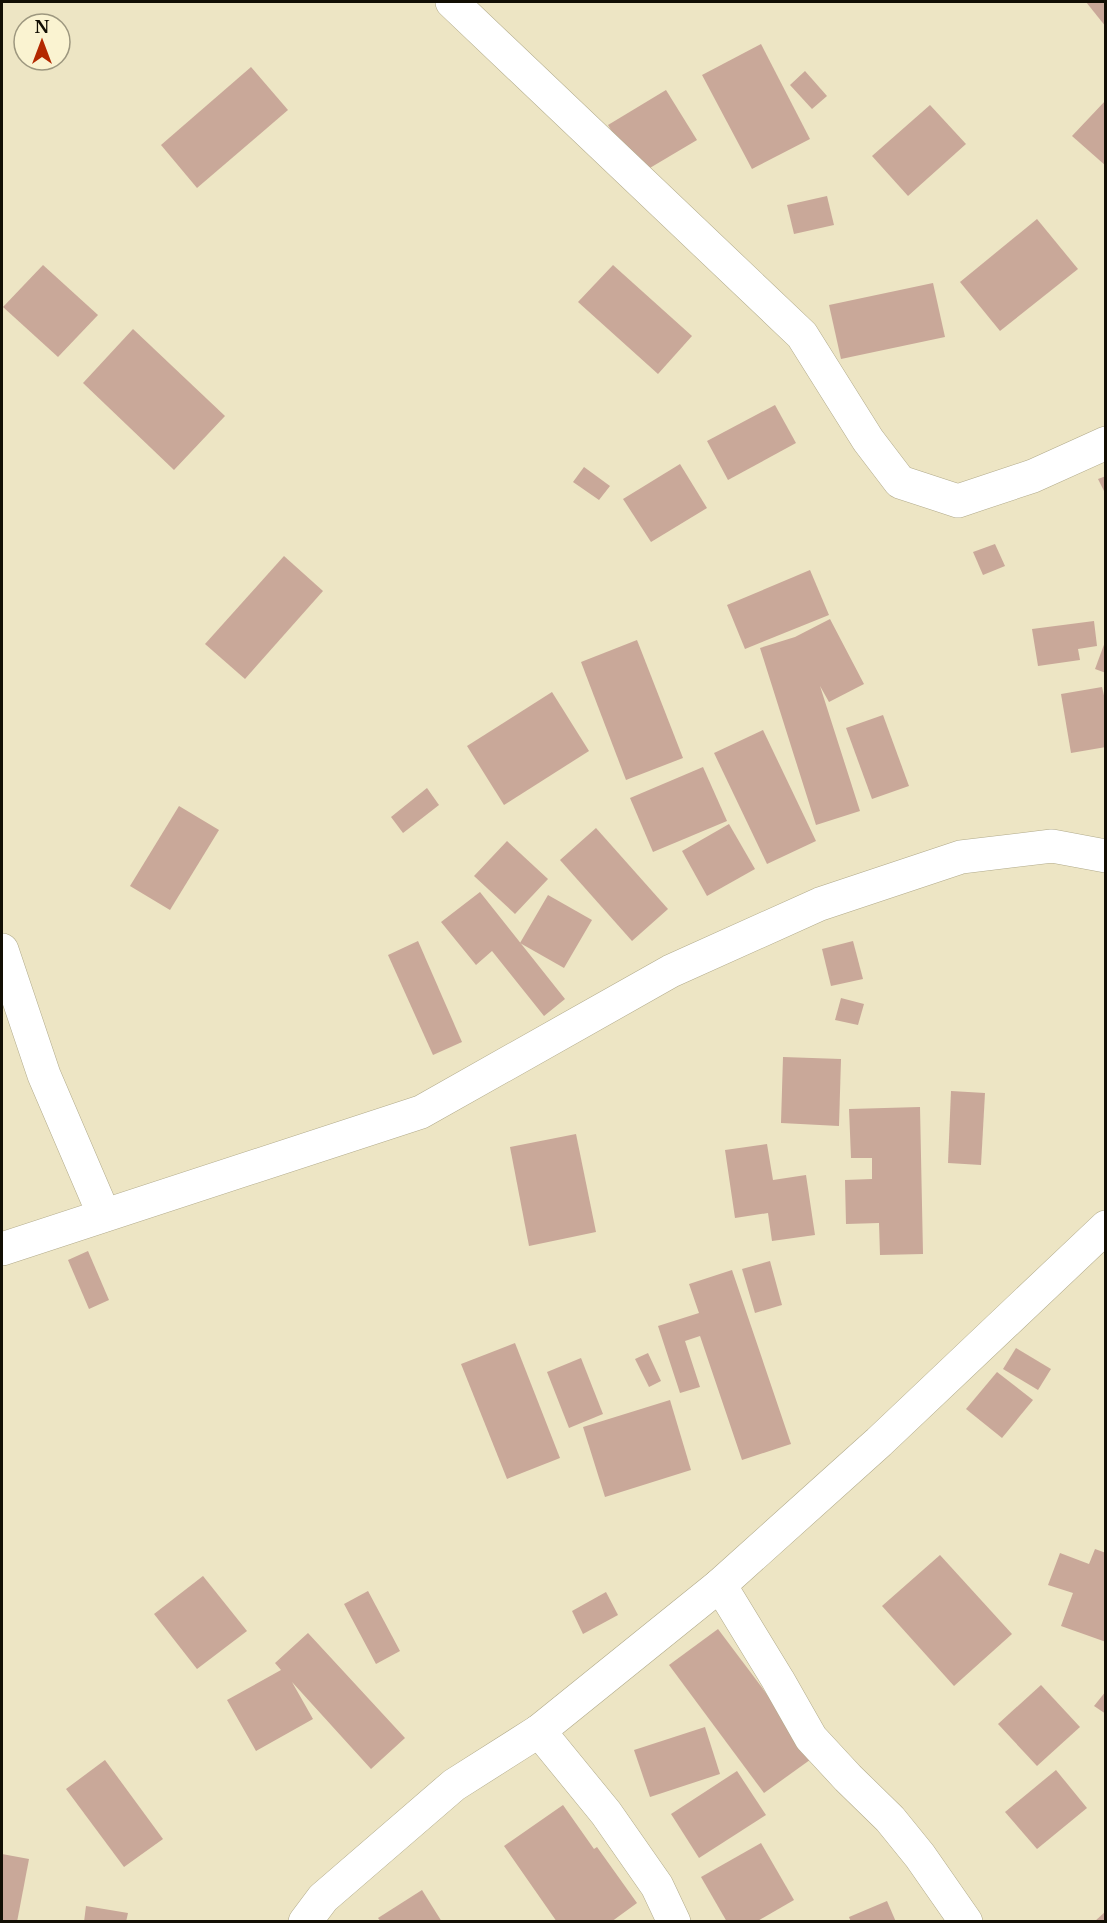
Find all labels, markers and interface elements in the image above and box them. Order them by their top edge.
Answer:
north arrow [12,12,72,72]
text: N [34,17,50,37]

